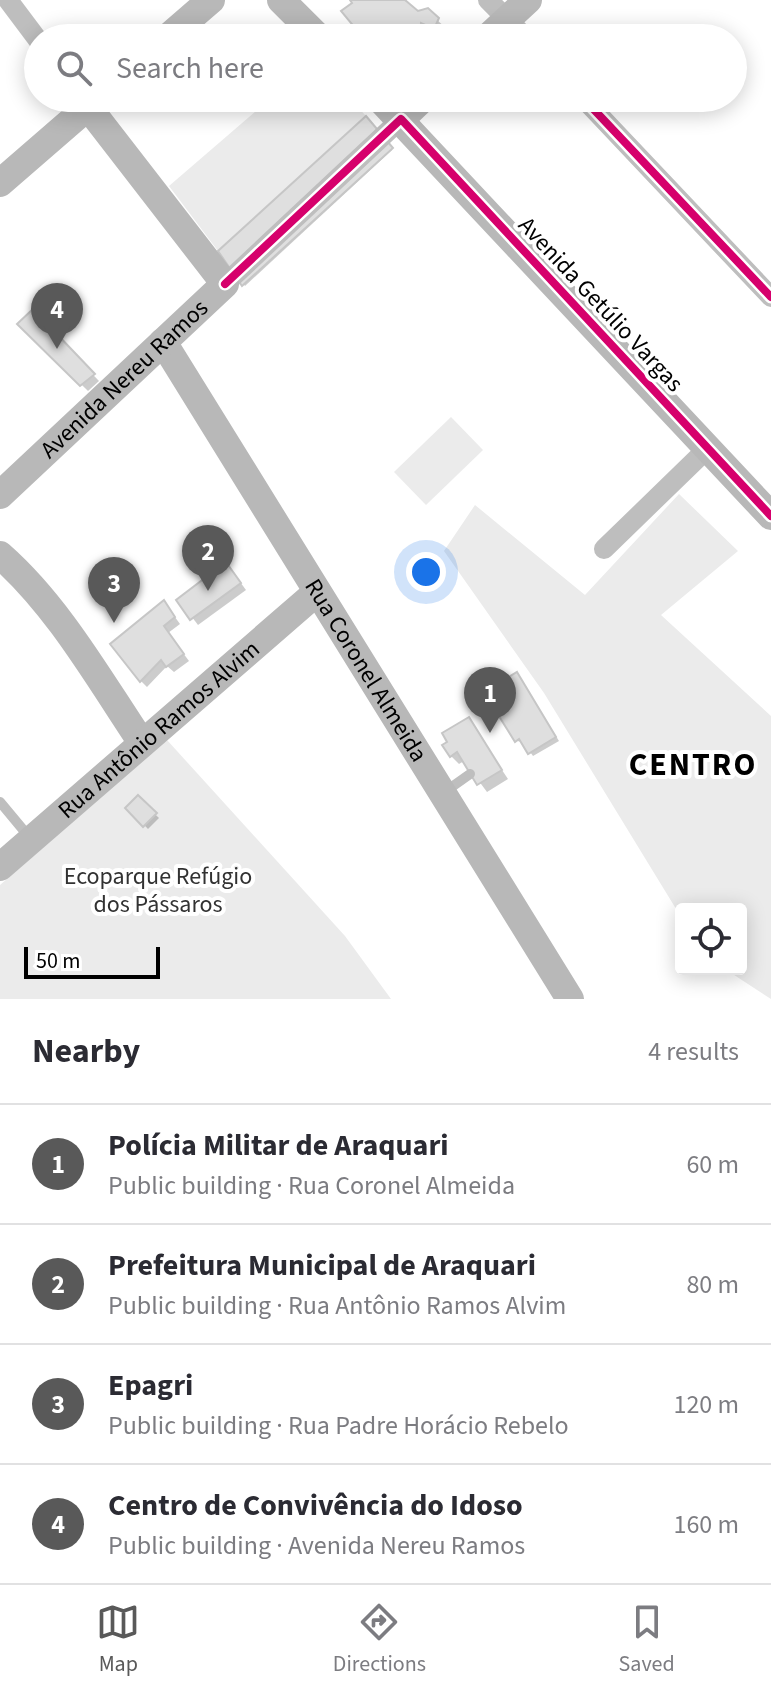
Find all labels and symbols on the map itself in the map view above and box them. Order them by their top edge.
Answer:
street label: Avenida Getúlio Vargas [510,209,691,400]
pin: 4 [31,283,83,349]
street label: Avenida Nereu Ramos [32,291,216,467]
pin: 2 [182,525,234,591]
your location [406,552,446,592]
pin: 3 [88,557,140,623]
street label: Rua Coronel Almeida [296,572,436,769]
street label: Rua Antônio Ramos Alvim [50,632,268,827]
pin: 1 [464,667,516,733]
district label: CENTRO [629,742,757,788]
park label: Ecoparque Refúgio dos Pássaros [64,859,252,922]
scale bar [24,943,160,979]

